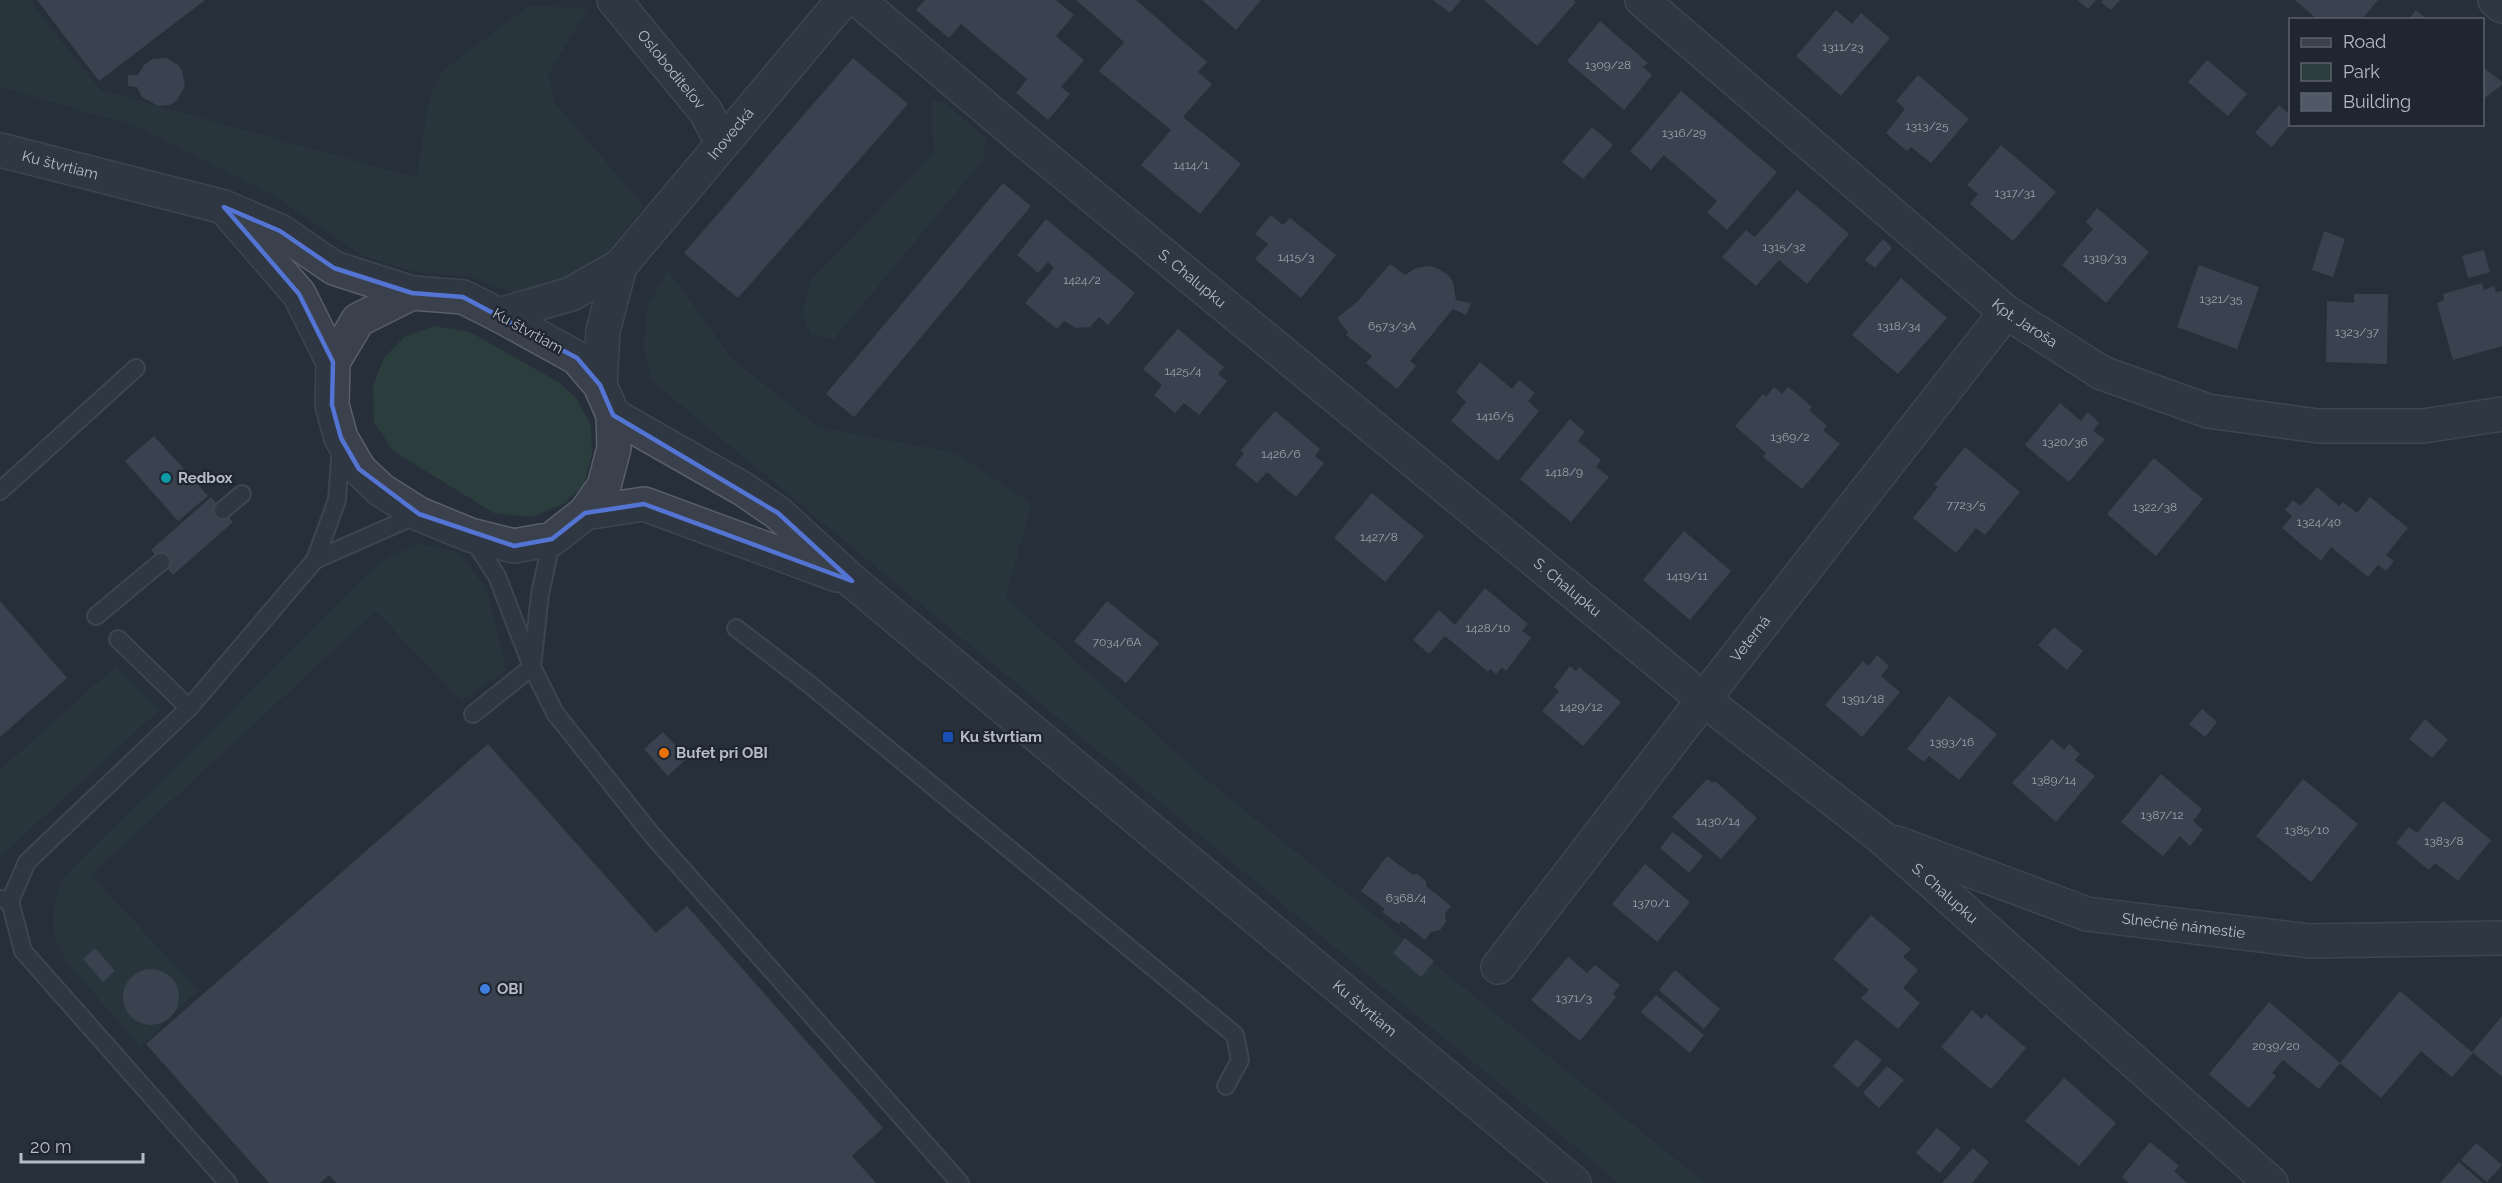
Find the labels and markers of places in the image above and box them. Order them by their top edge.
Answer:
place label: Redbox [178,469,233,487]
marker: Redbox [159,471,173,485]
place label: Ku štvrtiam [960,728,1042,746]
marker: Ku štvrtiam [941,730,955,744]
place label: Bufet pri OBI [676,744,768,762]
marker: Bufet pri OBI [657,746,671,760]
place label: OBI [497,980,523,998]
marker: OBI [478,982,492,996]

